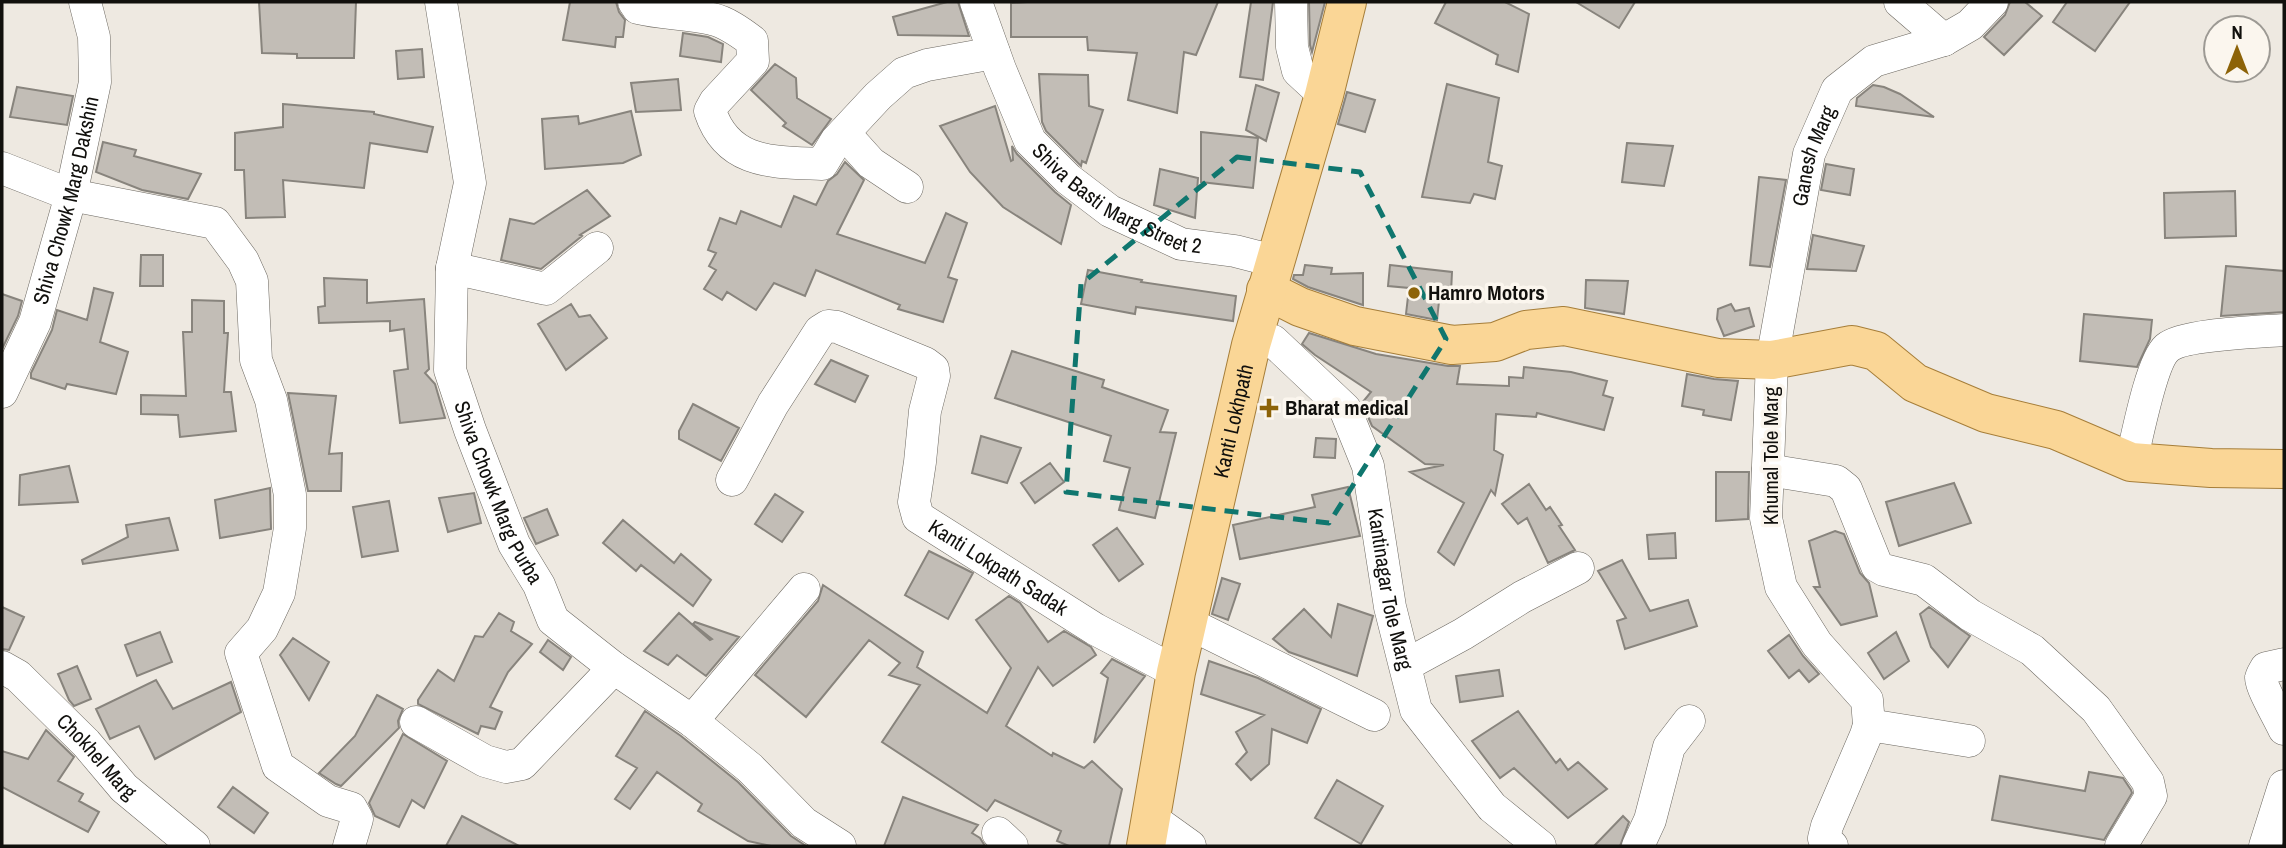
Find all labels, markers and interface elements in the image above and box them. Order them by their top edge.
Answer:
north arrow [2202,14,2272,84]
text: N [2231,19,2243,45]
street label: Shiva Chowk Marg Dakshin [26,94,106,308]
street label: Ganesh Marg [1785,100,1843,209]
street label: Shiva Basti Marg Street 2 [1026,136,1203,261]
place label: Hamro Motors [1428,278,1545,307]
marker: Hamro Motors [1406,285,1422,301]
street label: Kanti Lokhpath [1206,361,1260,481]
street label: Khumal Tole Marg [1756,386,1785,525]
place label: Bharat medical [1285,393,1408,422]
street label: Shiva Chowk Marg Purba [447,397,550,590]
marker: Bharat medical [1259,398,1279,418]
street label: Kantinagar Tole Marg [1361,506,1420,674]
street label: Kanti Lokpath Sadak [923,512,1074,623]
street label: Chokhel Marg [50,707,143,807]

